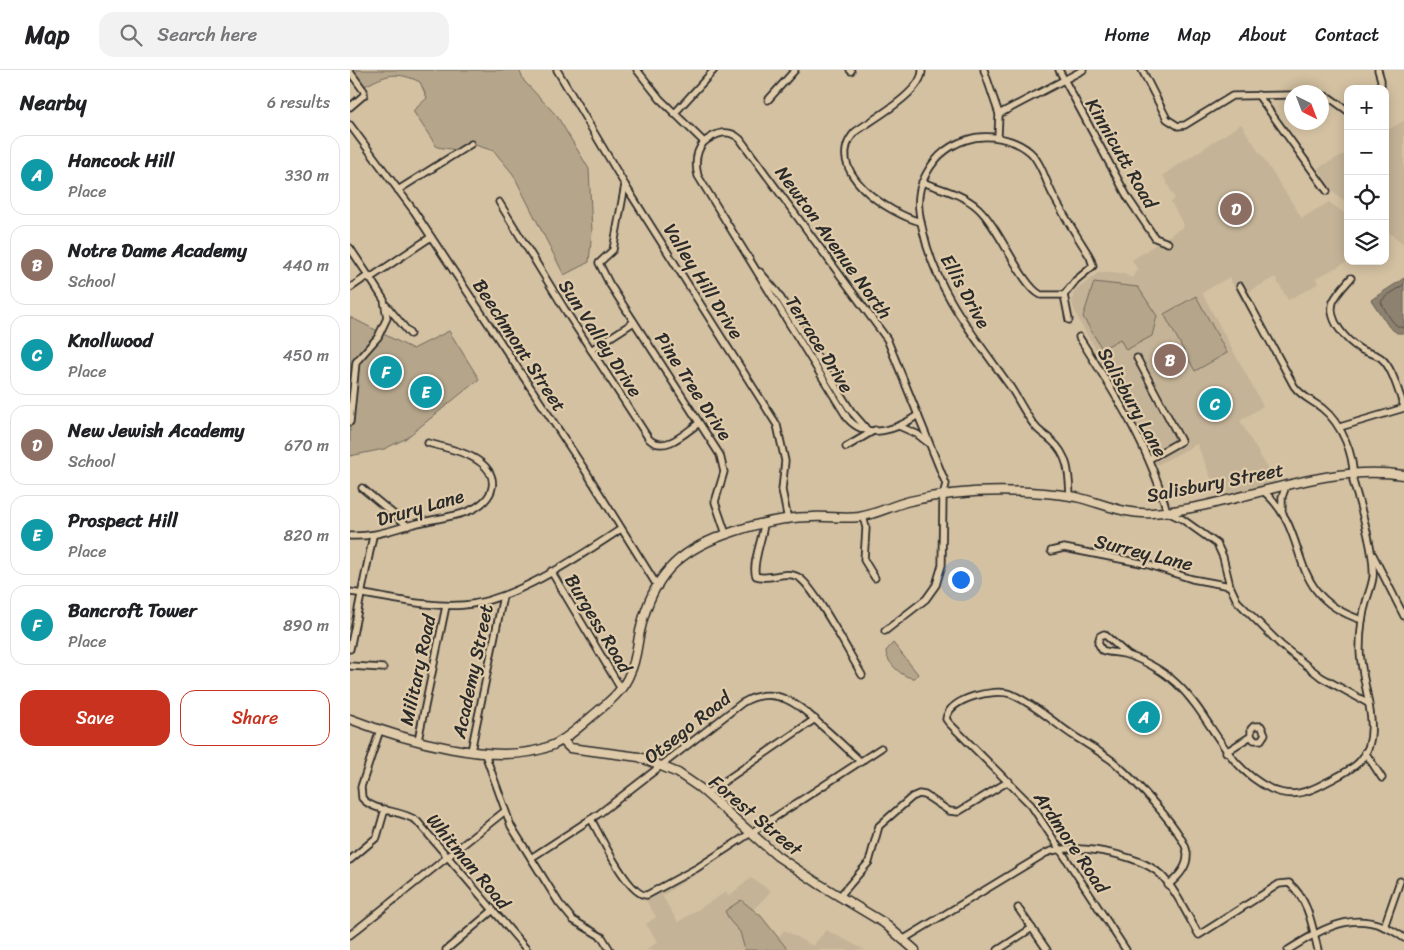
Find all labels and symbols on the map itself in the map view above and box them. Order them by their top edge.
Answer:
north arrow [1284,85,1329,130]
street label: Kinnicutt Road [1076,91,1168,217]
street label: Newton Avenue North [766,158,901,326]
pin: D [1220,190,1252,228]
street label: Valley Hill Drive [655,216,753,346]
street label: Ellis Drive [931,247,1000,335]
street label: Beechmont Street [464,272,575,419]
street label: Sun Valley Drive [550,272,652,404]
street label: Terrace Drive [776,289,863,400]
street label: Pine Tree Drive [646,325,741,447]
street label: Salisbury Lane [1089,341,1177,464]
pin: B [1154,341,1186,379]
pin: F [370,353,402,391]
pin: E [410,373,442,411]
pin: C [1199,385,1231,423]
street label: Salisbury Street [1144,453,1286,512]
street label: Drury Lane [373,479,468,536]
street label: Surrey Lane [1091,524,1197,581]
street label: Burgess Road [556,567,642,680]
your location [948,567,974,593]
street label: Academy Street [442,601,503,742]
street label: Military Road [390,611,446,729]
street label: Otsego Road [636,681,740,772]
pin: A [1128,698,1160,736]
street label: Forest Street [701,766,811,866]
street label: Ardmore Road [1024,784,1119,901]
street label: Whitman Road [418,806,520,918]

